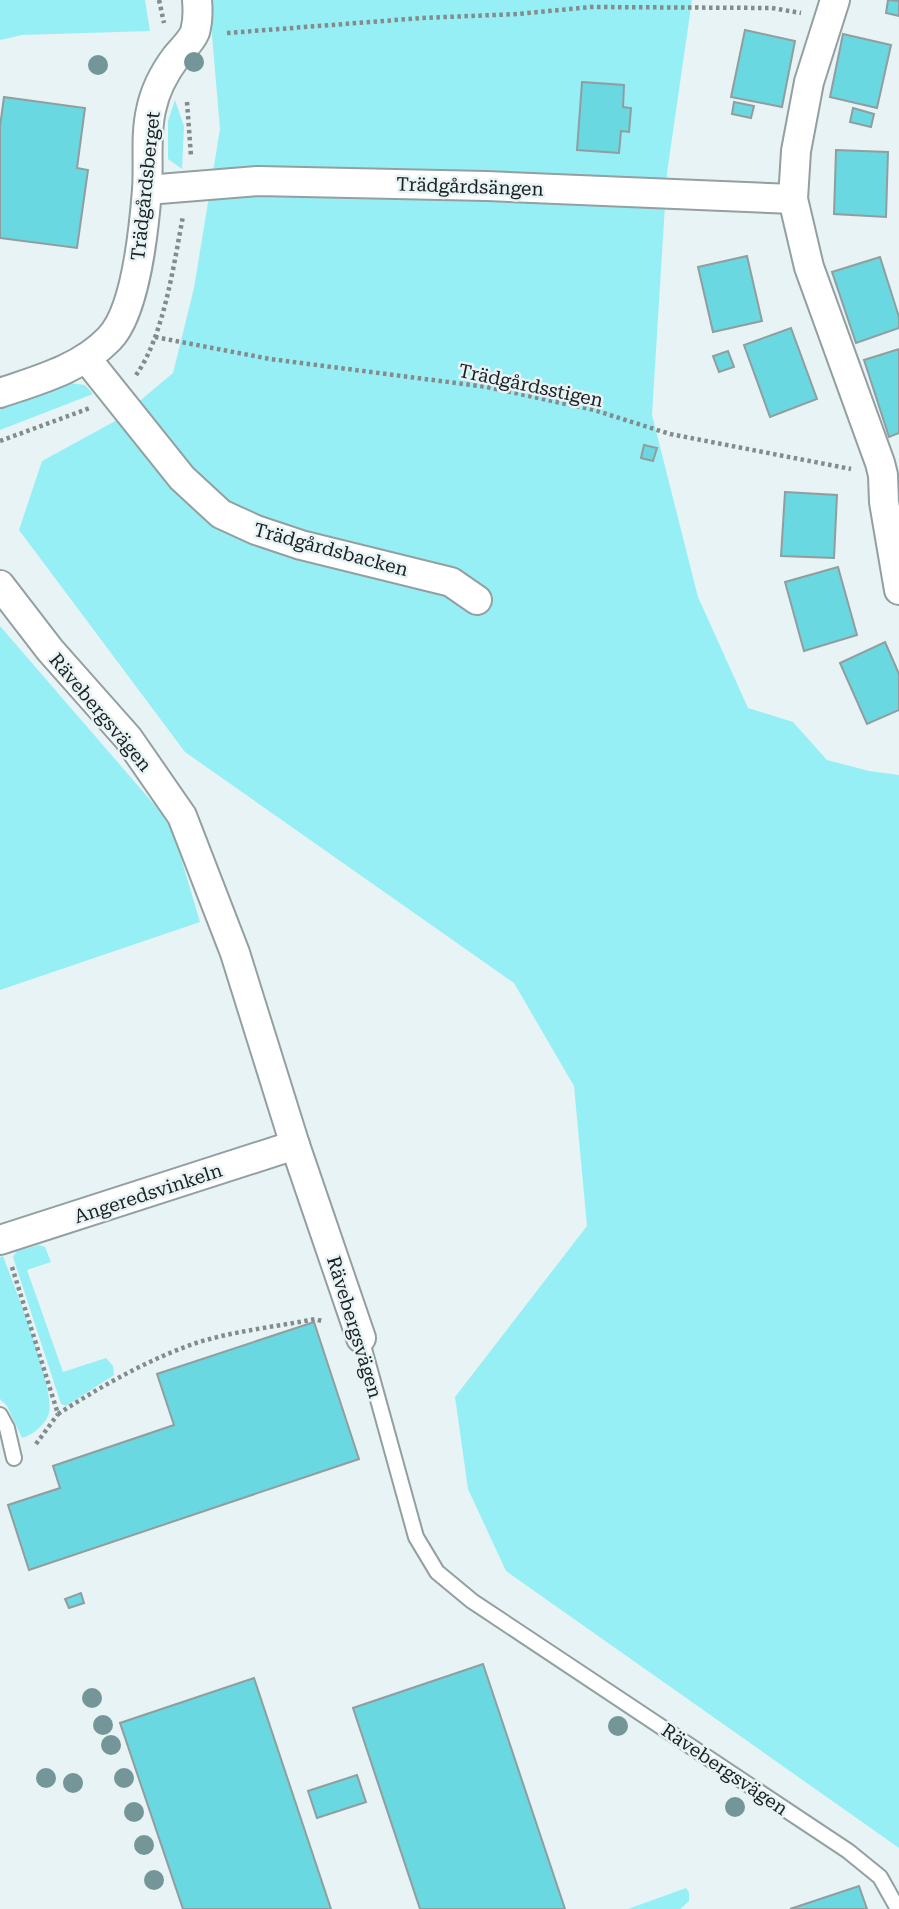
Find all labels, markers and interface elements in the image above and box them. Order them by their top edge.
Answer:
street label: Trädgårdsberget [126,110,165,262]
street label: Trädgårdsängen [396,172,544,201]
street label: Trädgårdsstigen [457,359,605,412]
street label: Trädgårdsbacken [251,518,411,581]
street label: Rävebergsvägen [44,648,157,776]
street label: Angeredsvinkeln [71,1159,225,1228]
street label: Rävebergsvägen [322,1253,387,1401]
street label: Rävebergsvägen [657,1719,792,1820]

